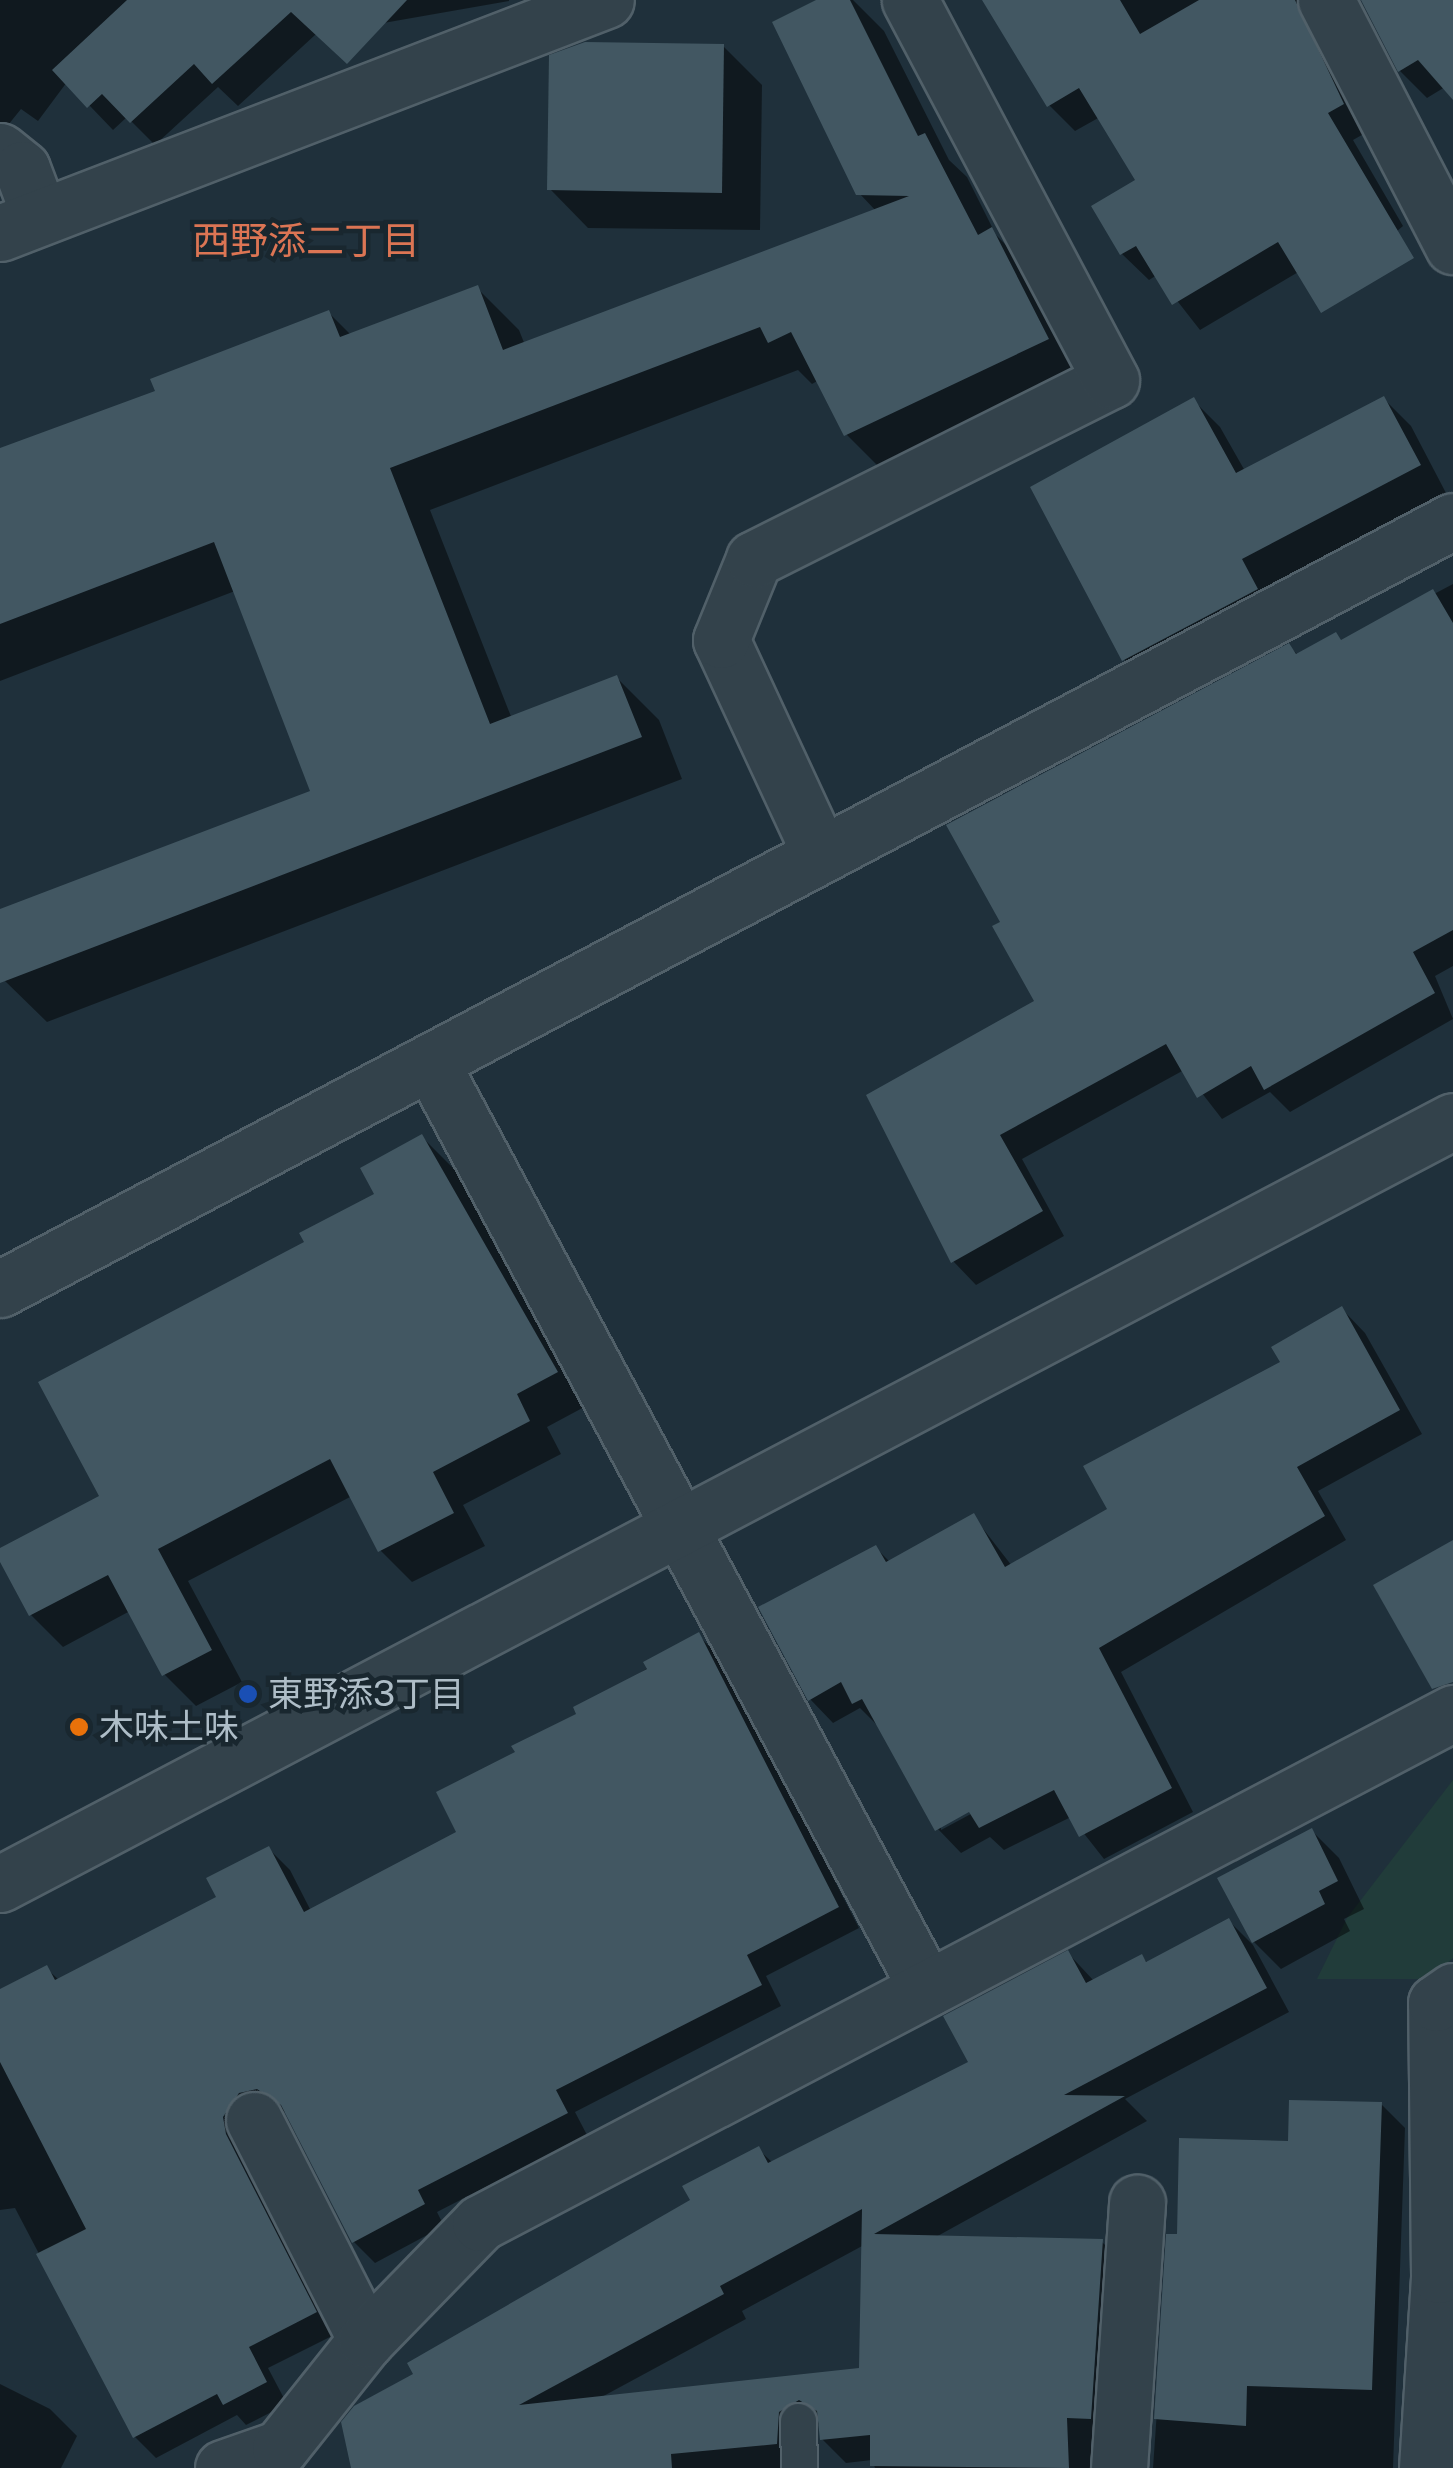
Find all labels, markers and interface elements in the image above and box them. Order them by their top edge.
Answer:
district label: 西野添二丁目 [192,218,420,264]
place label: 東野添3丁目 [268,1673,465,1715]
marker: 東野添3丁目 [237,1683,259,1705]
place label: 木味土味 [99,1706,239,1748]
marker: 木味土味 [68,1716,90,1738]

